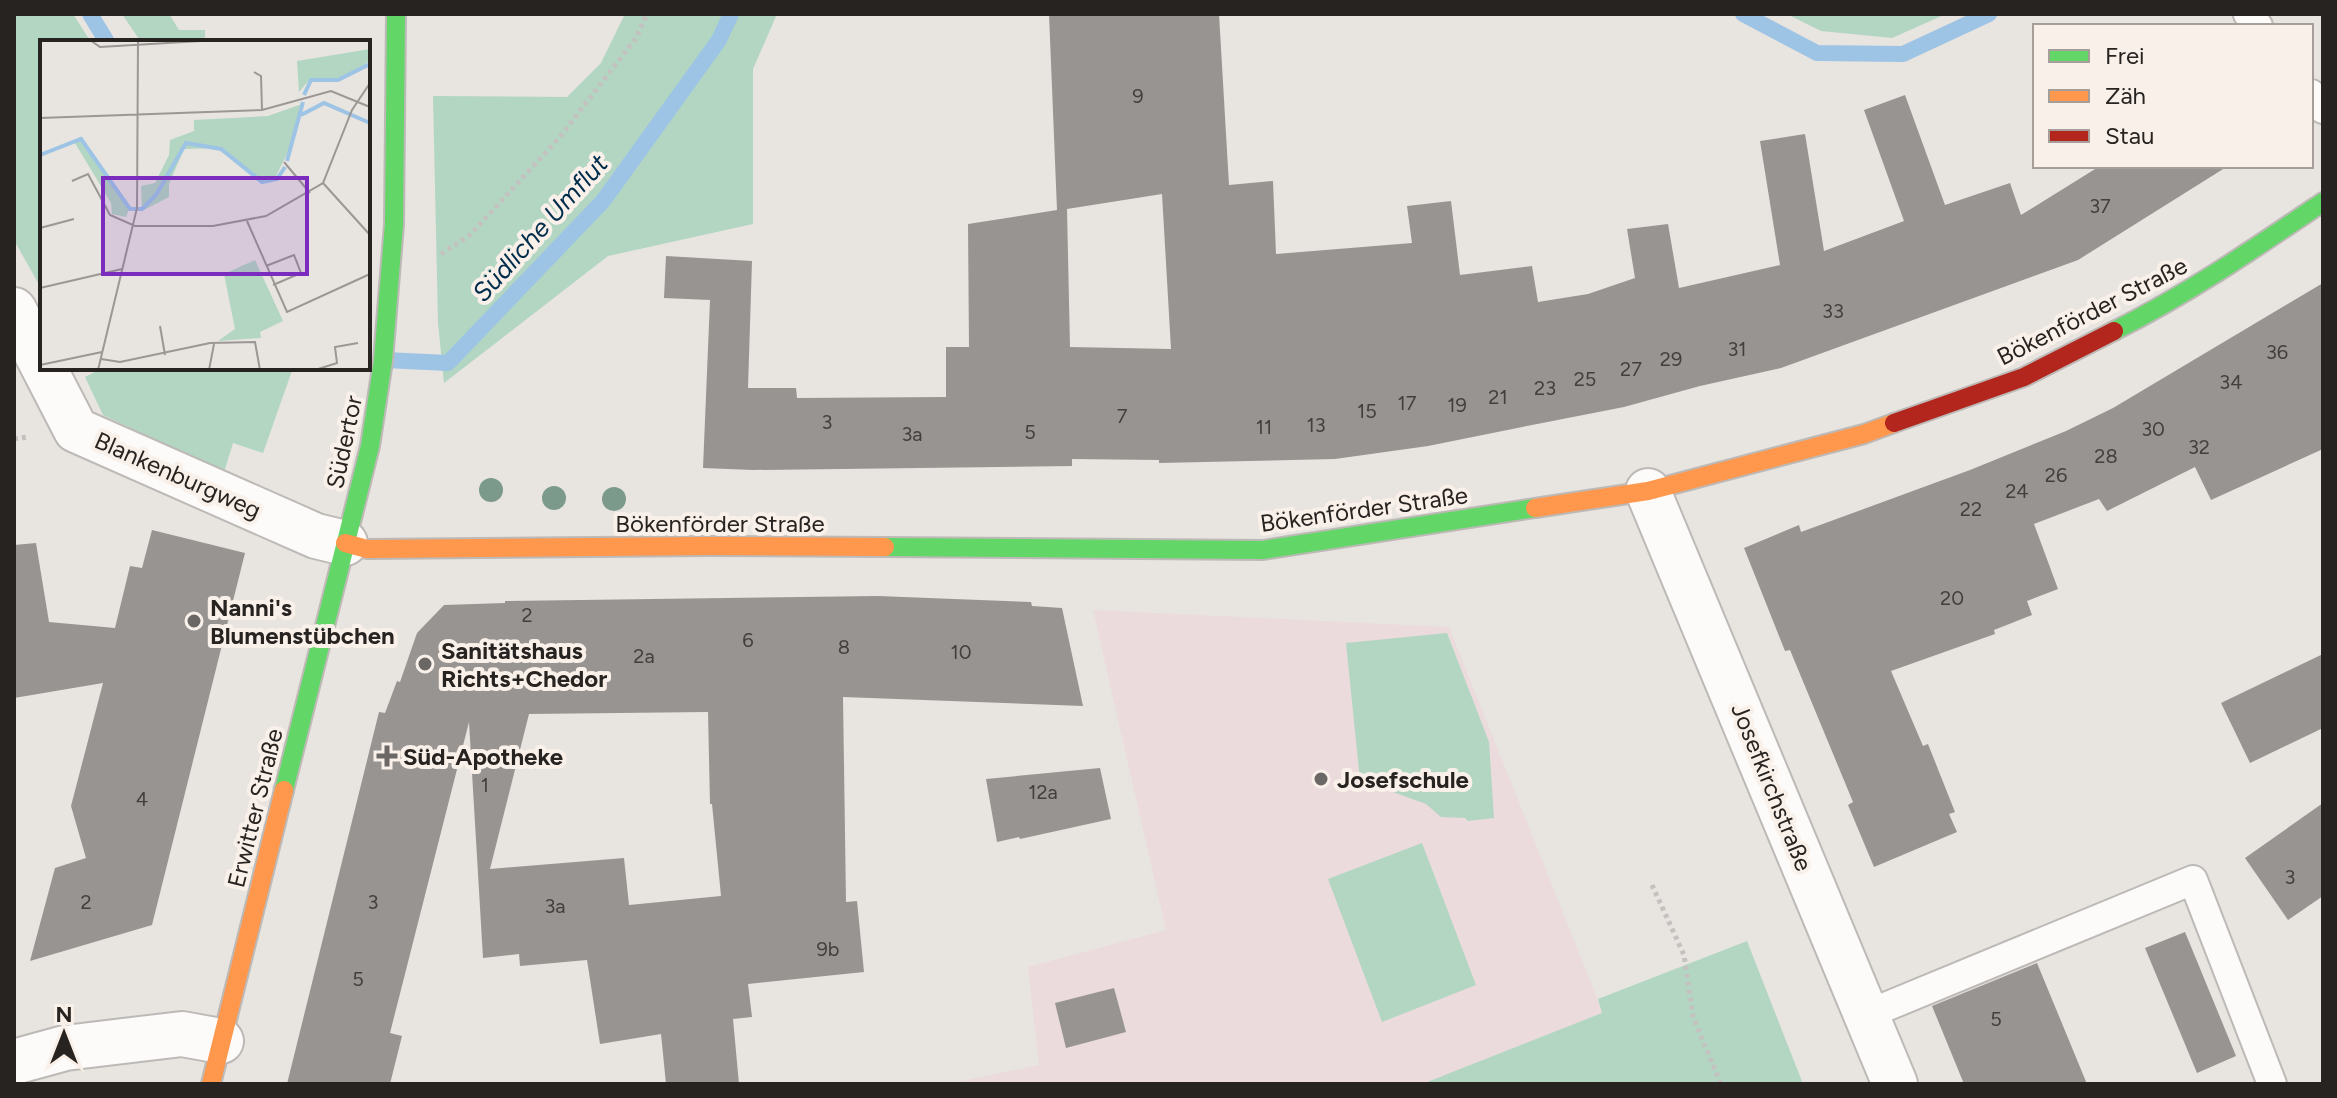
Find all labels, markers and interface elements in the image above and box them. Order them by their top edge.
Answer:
legend [2033,24,2313,168]
inset map [40,40,370,370]
text: Frei [2105,41,2145,70]
text: Zäh [2105,81,2146,110]
house number: 9 [1132,84,1144,108]
text: Stau [2105,121,2154,150]
water label: Südliche Umflut [465,147,615,308]
house number: 37 [2089,194,2111,218]
street label: Bökenförder Straße [1992,251,2192,371]
house number: 33 [1822,299,1844,323]
house number: 31 [1727,337,1747,361]
house number: 36 [2266,340,2288,364]
house number: 29 [1660,347,1682,371]
house number: 27 [1620,357,1642,381]
house number: 25 [1574,367,1596,391]
house number: 34 [2219,370,2243,394]
house number: 23 [1534,376,1556,400]
house number: 21 [1488,385,1508,409]
house number: 17 [1398,391,1417,415]
street label: Südertor [320,393,368,491]
house number: 19 [1447,393,1467,417]
house number: 15 [1357,399,1377,423]
house number: 7 [1117,404,1128,428]
house number: 3 [822,410,832,434]
house number: 13 [1306,413,1326,437]
house number: 11 [1256,415,1272,439]
house number: 30 [2141,417,2165,441]
house number: 5 [1024,420,1036,444]
house number: 3a [901,422,923,446]
street label: Blankenburgweg [90,425,266,525]
house number: 32 [2188,435,2210,459]
house number: 28 [2094,444,2118,468]
house number: 26 [2045,463,2067,487]
house number: 24 [2005,479,2029,503]
street label: Bökenförder Straße [1258,480,1470,538]
house number: 22 [1960,497,1982,521]
street label: Bökenförder Straße [615,509,825,538]
house number: 20 [1940,586,1964,610]
place label: Nanni's Blumenstübchen [210,593,395,650]
house number: 2 [521,603,533,627]
marker: Nanni's Blumenstübchen [185,612,203,630]
house number: 6 [742,628,754,652]
house number: 8 [838,635,850,659]
place label: Sanitätshaus Richts+Chedor [441,636,607,693]
house number: 10 [950,640,972,664]
house number: 2a [633,644,655,668]
marker: Sanitätshaus Richts+Chedor [416,655,434,673]
street label: Josefkirchstraße [1725,699,1819,875]
street label: Erwitter Straße [221,726,289,890]
place label: Süd-Apotheke [403,742,563,771]
marker: Süd-Apotheke [378,747,396,765]
place label: Josefschule [1337,765,1469,794]
marker: Josefschule [1312,770,1330,788]
house number: 1 [481,773,489,797]
house number: 12a [1028,780,1058,804]
house number: 4 [136,787,148,811]
house number: 3 [2285,865,2295,889]
house number: 2 [80,890,92,914]
house number: 3 [368,890,378,914]
house number: 3a [544,894,566,918]
house number: 9b [816,937,840,961]
house number: 5 [352,967,364,991]
north arrow [24,994,104,1074]
text: N [55,1001,73,1028]
house number: 5 [1990,1007,2002,1031]

